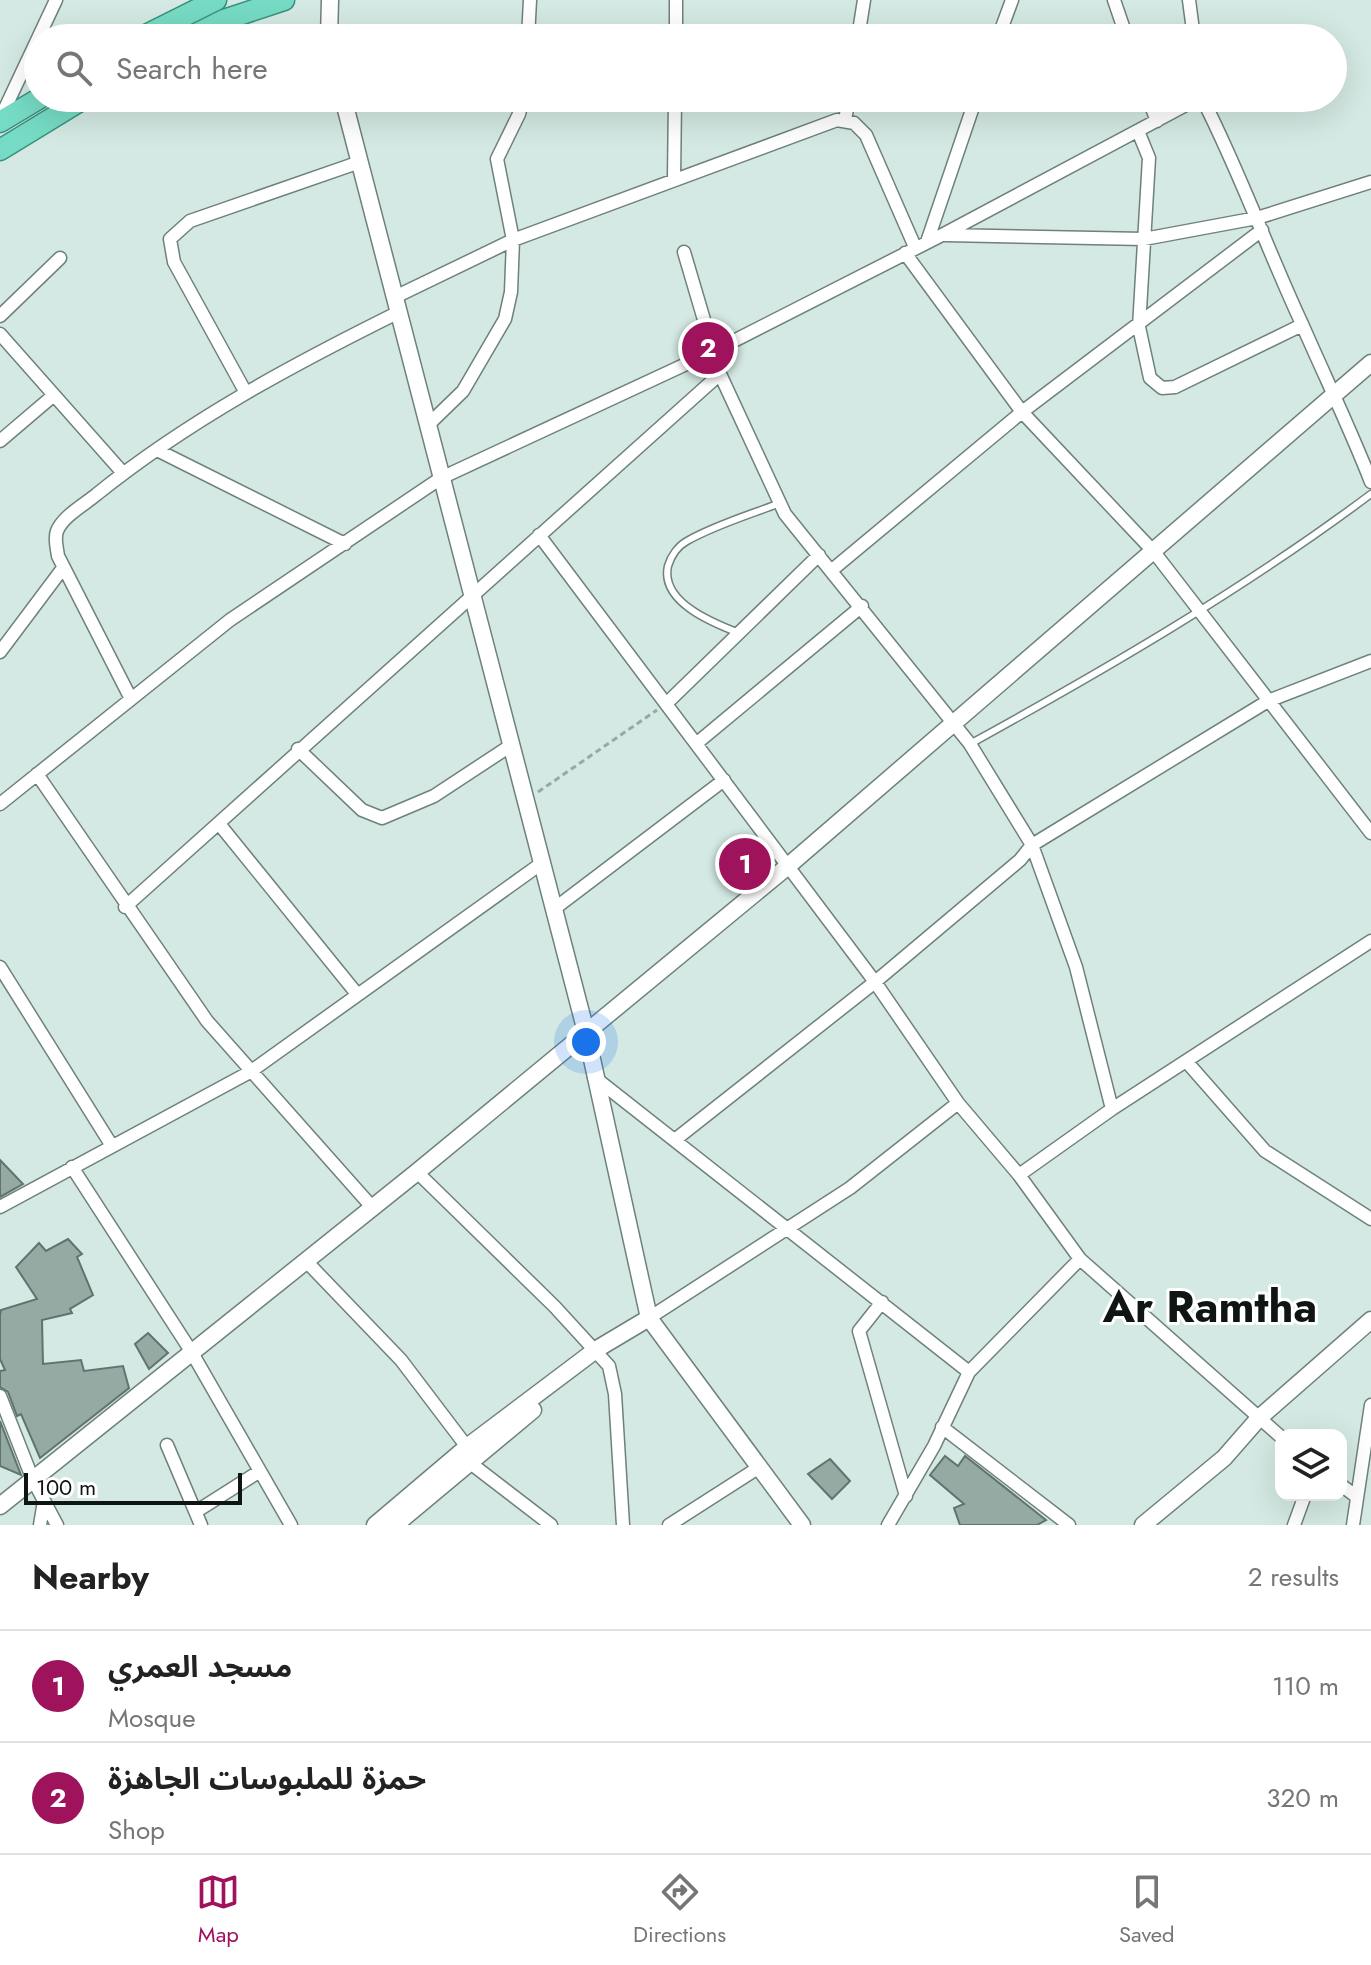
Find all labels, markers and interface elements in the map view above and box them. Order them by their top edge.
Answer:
search box [24,24,1347,112]
icon: search [52,46,96,90]
text: Search here [116,47,268,90]
pin: 2 [682,318,734,378]
pin: 1 [719,834,771,894]
your location [566,1022,606,1062]
district label: Ar Ramtha [1102,1275,1317,1339]
map controls [1275,1429,1347,1501]
button: layers [1275,1429,1347,1501]
scale bar [24,1469,242,1505]
text: 100 m [36,1471,96,1503]
text: Nearby [32,1553,149,1602]
text: 2 results [1248,1558,1339,1596]
text: مسجد العمري [108,1645,292,1688]
text: 1 [51,1667,65,1705]
text: 110 m [1272,1667,1339,1705]
text: Mosque [108,1699,196,1737]
text: حمزة للملبوسات الجاهزة [108,1757,426,1800]
text: 2 [49,1779,67,1817]
text: 320 m [1266,1779,1339,1817]
text: Shop [108,1811,165,1849]
tab: Map [196,1870,240,1950]
tab: Directions [633,1870,726,1950]
tab: Saved [1119,1870,1175,1950]

